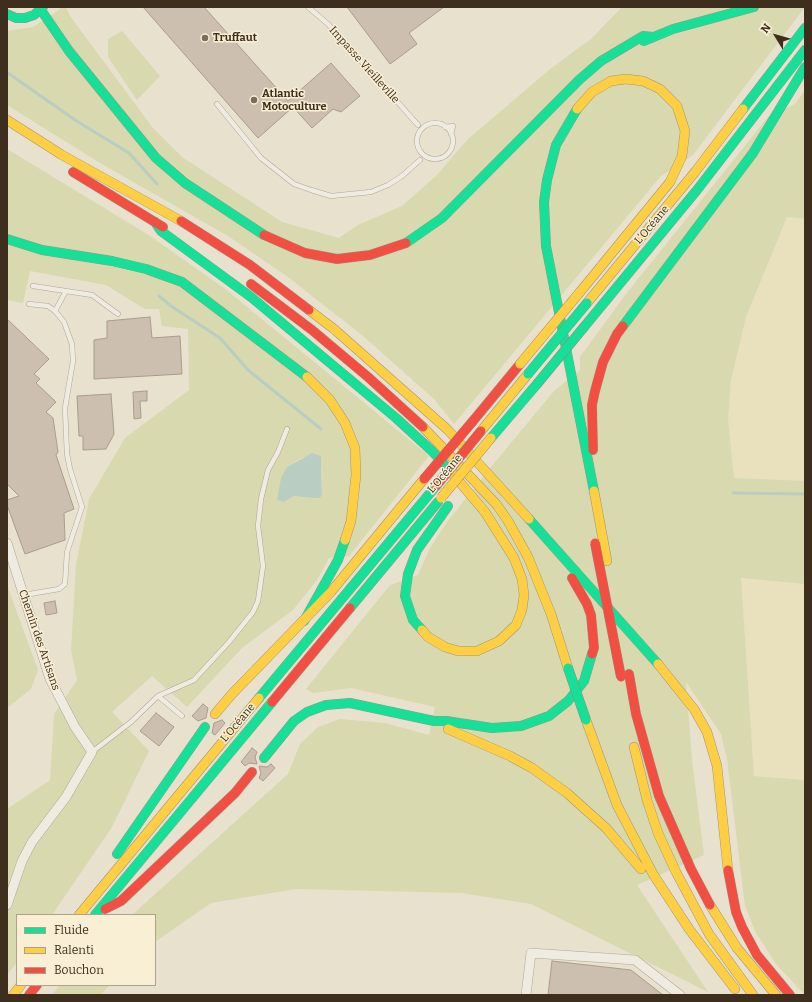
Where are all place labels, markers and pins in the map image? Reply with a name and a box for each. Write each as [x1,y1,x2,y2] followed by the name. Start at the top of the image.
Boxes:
[213,31,257,45] place label: Truffaut
[200,33,210,43] marker: Truffaut
[262,87,327,113] place label: Atlantic Motoculture
[249,95,259,105] marker: Atlantic Motoculture

